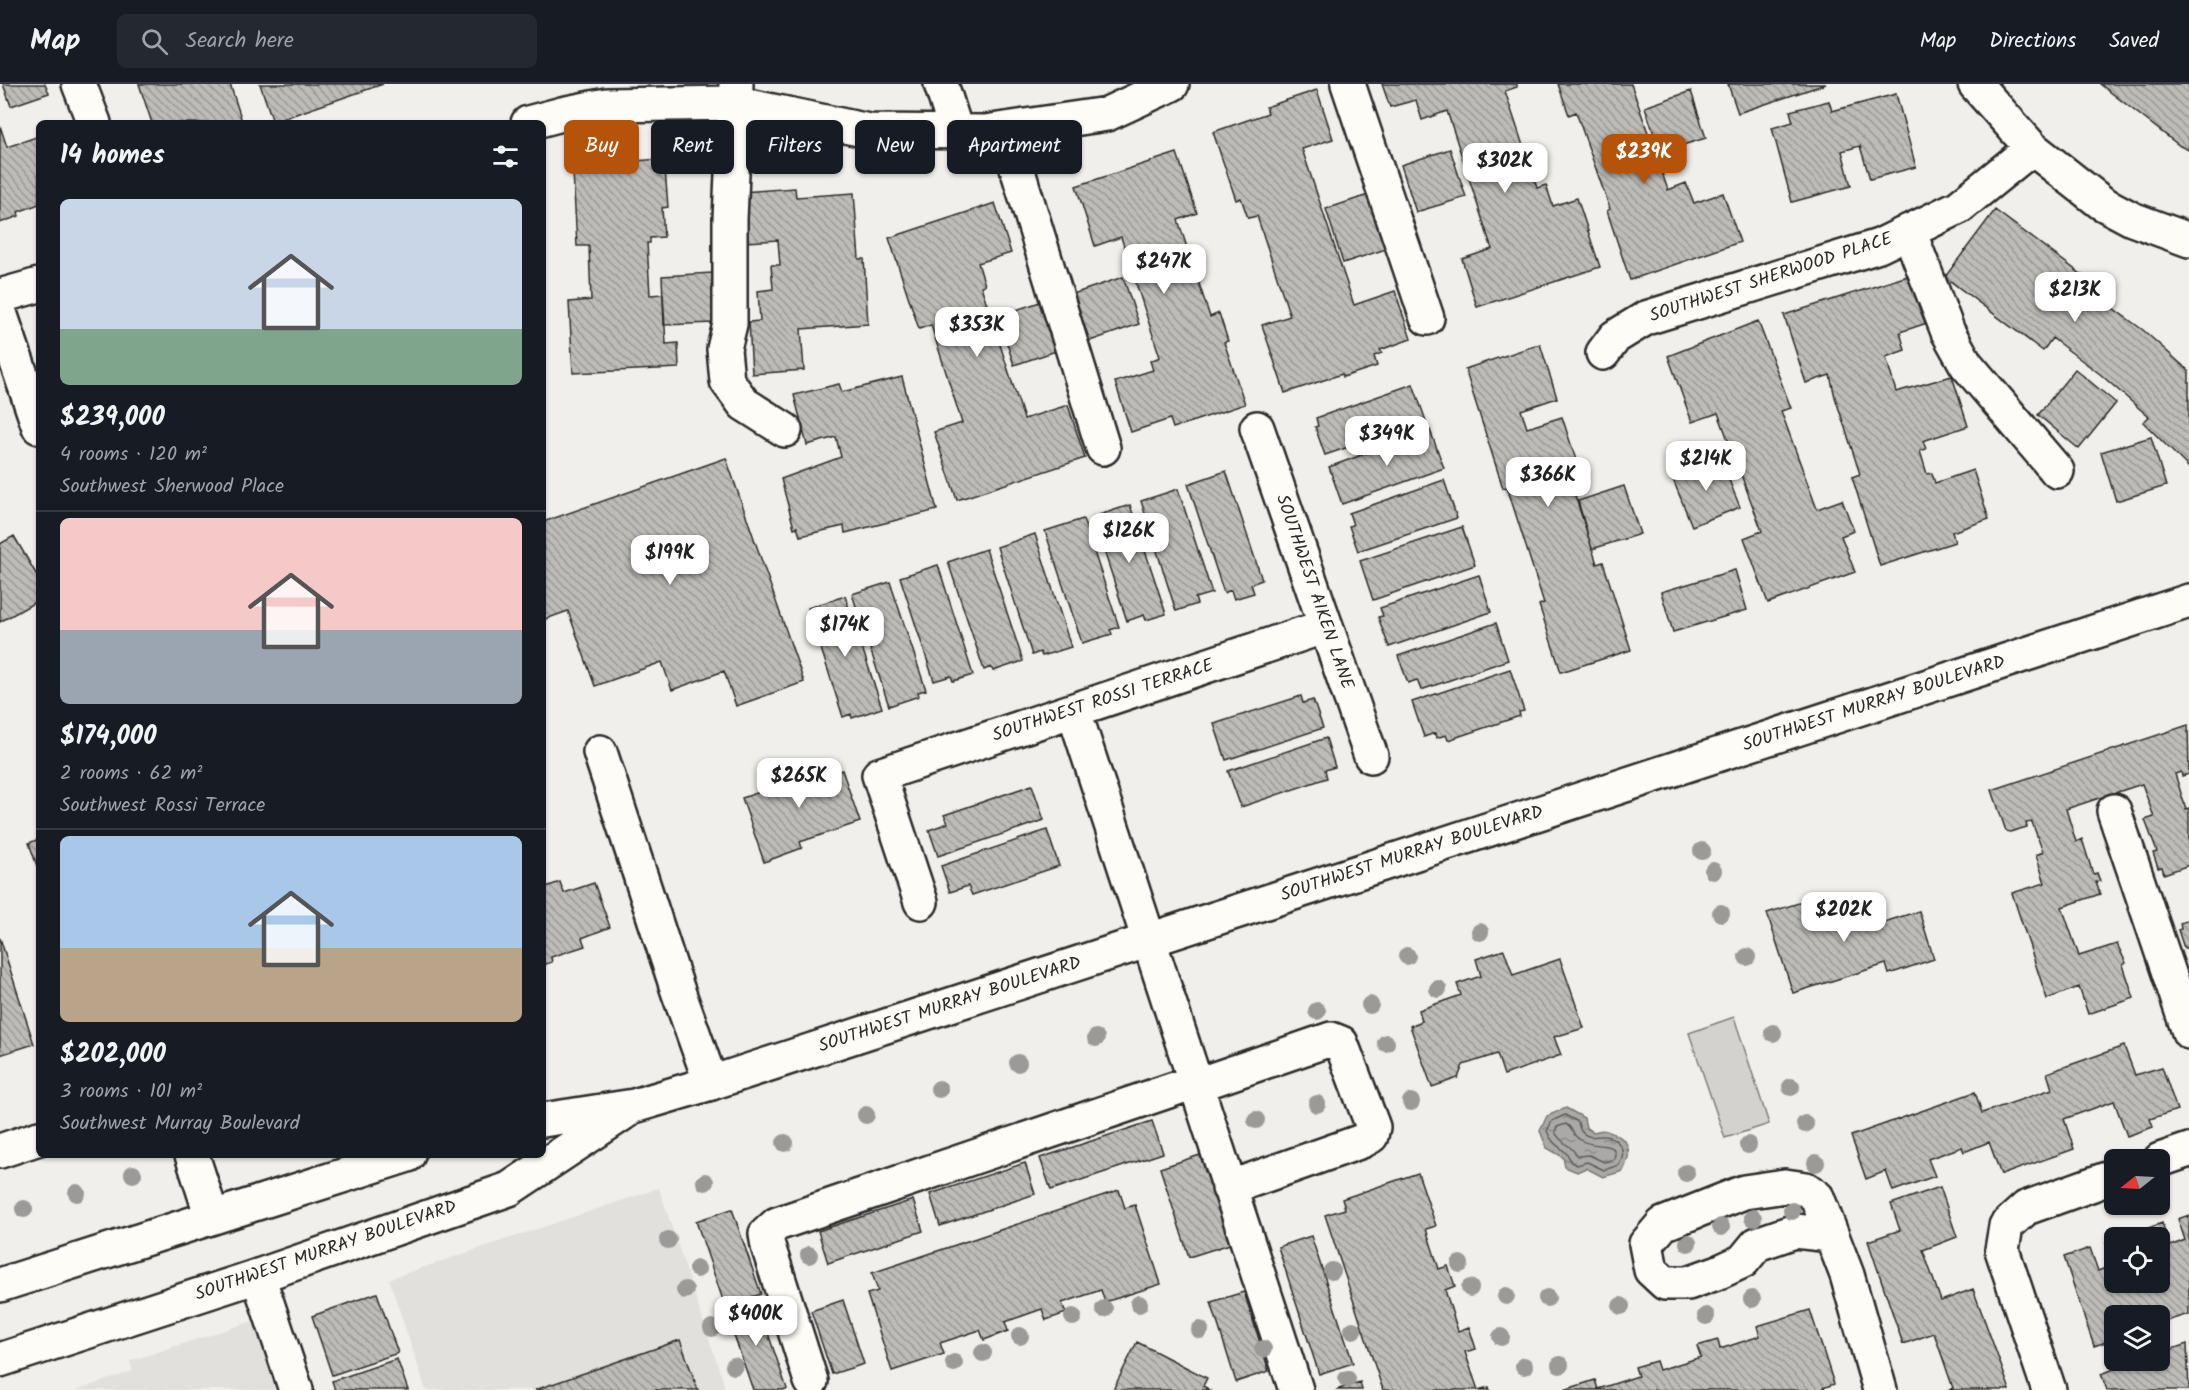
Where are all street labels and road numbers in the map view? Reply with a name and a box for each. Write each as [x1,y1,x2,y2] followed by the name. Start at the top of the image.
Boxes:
[1646,225,1896,331] street label: SOUTHWEST SHERWOOD PLACE
[1267,491,1361,694] street label: SOUTHWEST AIKEN LANE
[1739,648,2010,760] street label: SOUTHWEST MURRAY BOULEVARD
[989,651,1218,750] street label: SOUTHWEST ROSSI TERRACE
[1277,798,1548,910] street label: SOUTHWEST MURRAY BOULEVARD
[815,949,1086,1061] street label: SOUTHWEST MURRAY BOULEVARD
[191,1192,461,1309] street label: SOUTHWEST MURRAY BOULEVARD

